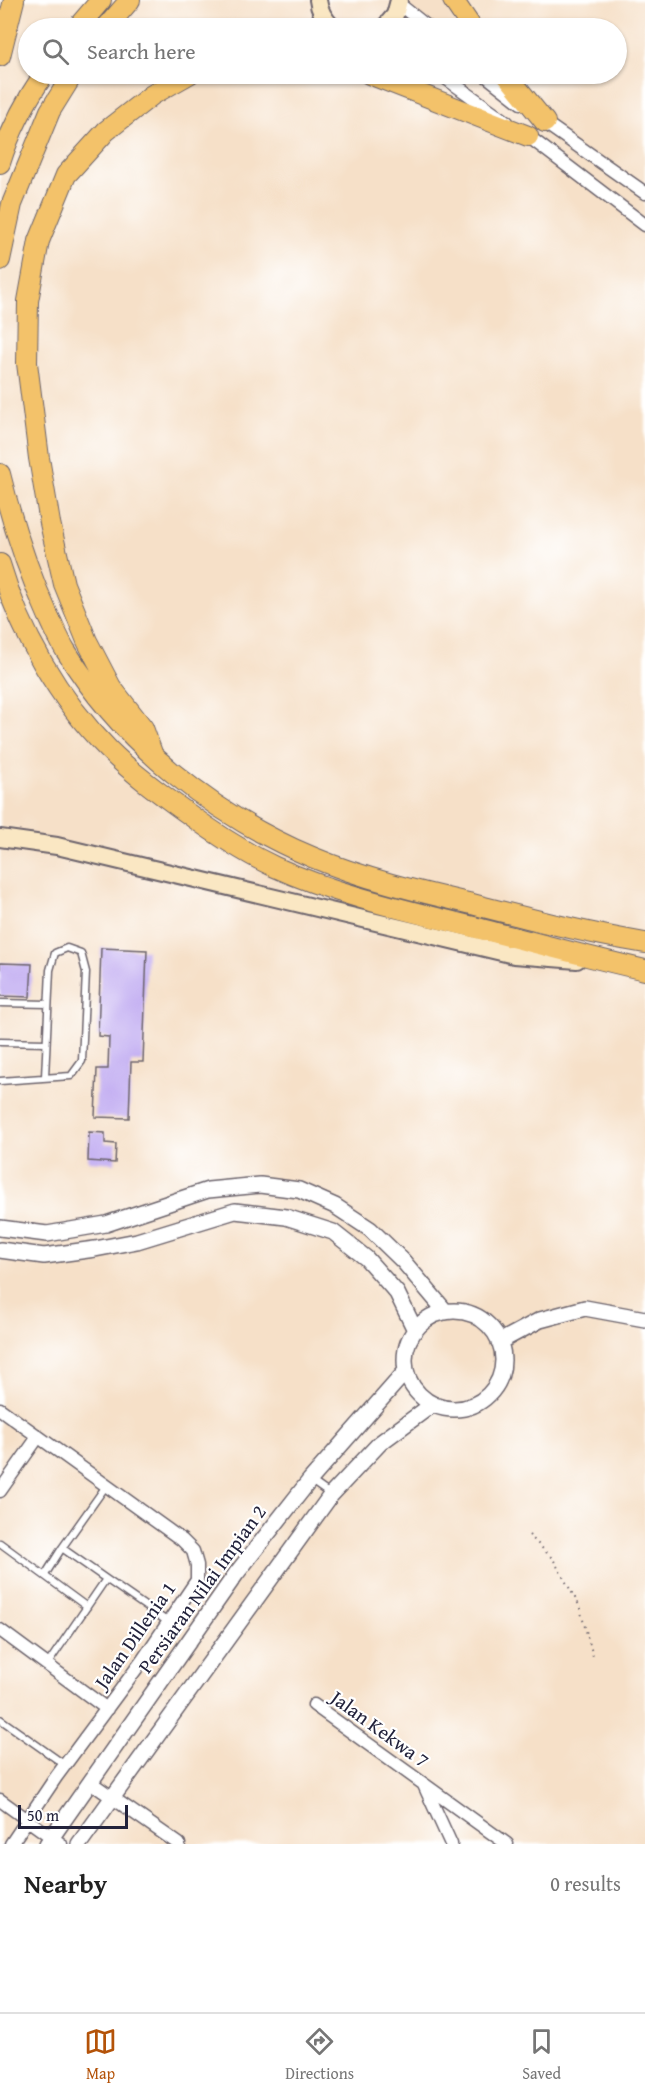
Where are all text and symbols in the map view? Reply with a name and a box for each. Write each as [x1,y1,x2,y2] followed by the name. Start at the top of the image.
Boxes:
[18,18,627,84] search box
[39,35,72,68] icon: search
[87,35,196,67] text: Search here
[131,1499,273,1679] street label: Persiaran Nilai Impian 2
[85,1575,182,1697] street label: Jalan Dillenia 1
[323,1681,435,1774] street label: Jalan Kekwa 7
[18,1802,128,1830] scale bar
[27,1803,59,1827] text: 50 m
[24,1864,107,1903] text: Nearby
[550,1869,621,1898] text: 0 results
[84,2025,117,2085] tab: Map
[285,2025,354,2085] tab: Directions
[522,2025,561,2085] tab: Saved

